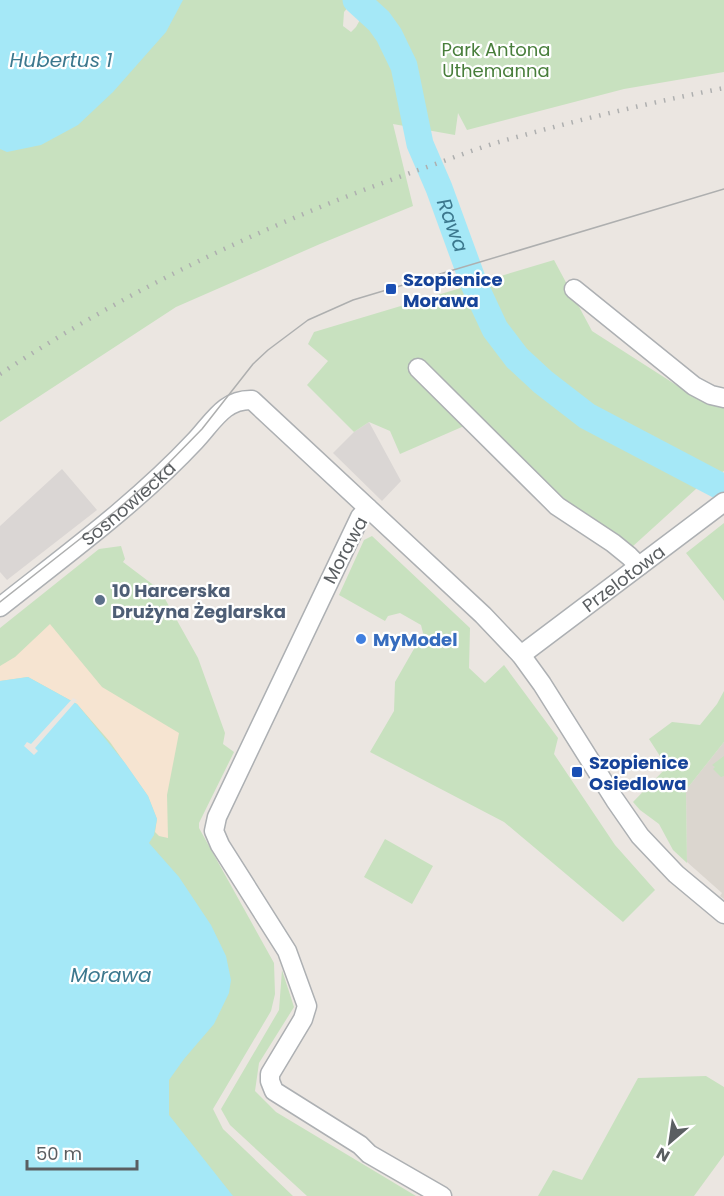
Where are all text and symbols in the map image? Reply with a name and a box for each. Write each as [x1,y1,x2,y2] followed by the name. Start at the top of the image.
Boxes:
[442,37,550,83] park label: Park Antona Uthemanna
[10,46,112,74] water label: Hubertus 1
[430,194,475,256] water label: Rawa
[403,267,503,313] place label: Szopienice Morawa
[384,282,398,296] marker: Szopienice Morawa
[76,455,181,551] street label: Sosnowiecka
[317,512,373,588] street label: Morawa
[577,539,670,617] street label: Przelotowa
[112,578,286,624] place label: 10 Harcerska Drużyna Żeglarska
[93,593,107,607] marker: 10 Harcerska Drużyna Żeglarska
[373,627,458,652] place label: MyModel
[354,632,368,646] marker: MyModel
[589,750,689,796] place label: Szopienice Osiedlowa
[570,765,584,779] marker: Szopienice Osiedlowa
[71,961,151,989] water label: Morawa
[640,1112,700,1172] north arrow
[27,1133,136,1171] scale bar
[36,1141,82,1166] text: 50 m
[652,1142,674,1168] text: N

